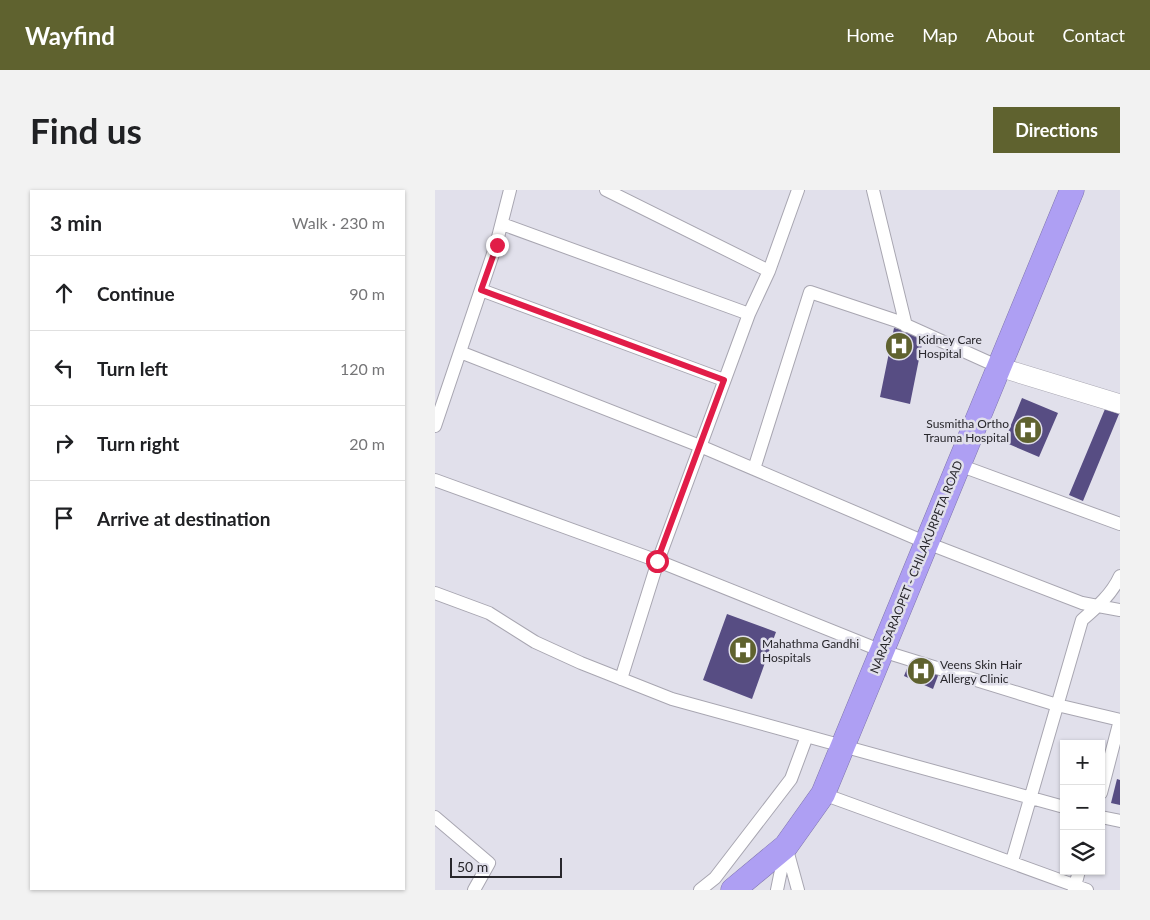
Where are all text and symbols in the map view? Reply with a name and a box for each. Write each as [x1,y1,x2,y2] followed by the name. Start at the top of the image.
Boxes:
[25,21,115,50] text: Wayfind
[846,24,894,46] text: Home
[922,24,958,46] text: Map
[986,24,1035,46] text: About
[1063,24,1125,46] text: Contact
[993,107,1120,153] button: Directions
[30,109,142,151] text: Find us
[50,210,102,235] text: 3 min
[292,213,385,232] text: Walk · 230 m
[486,234,509,257] route end
[50,279,78,307] icon: ahead
[97,282,175,305] text: Continue
[349,284,385,303] text: 90 m
[884,331,914,361] hospital icon: Kidney Care Hospital
[918,332,982,361] place label: Kidney Care Hospital
[50,354,78,382] icon: left
[97,357,168,380] text: Turn left
[340,359,385,378] text: 120 m
[1013,415,1043,445] hospital icon: Susmitha Ortho Trauma Hospital
[924,416,1009,445] place label: Susmitha Ortho Trauma Hospital
[50,429,78,457] icon: right
[97,432,179,455] text: Turn right
[349,434,385,453] text: 20 m
[866,458,966,676] street label: NARASARAOPET - CHILAKURPETA ROAD
[50,504,78,532] icon: arrive
[97,507,270,530] text: Arrive at destination
[646,550,669,573] route start
[728,635,758,665] hospital icon: Mahathma Gandhi Hospitals
[762,636,859,665] place label: Mahathma Gandhi Hospitals
[906,656,936,686] hospital icon: Veens Skin Hair Allergy Clinic
[940,657,1023,686] place label: Veens Skin Hair Allergy Clinic
[1060,740,1105,875] map controls
[1060,740,1105,785] button: +
[1060,785,1105,830] button: −
[1060,830,1105,875] button: layers
[450,855,563,878] scale bar
[457,858,488,875] text: 50 m

